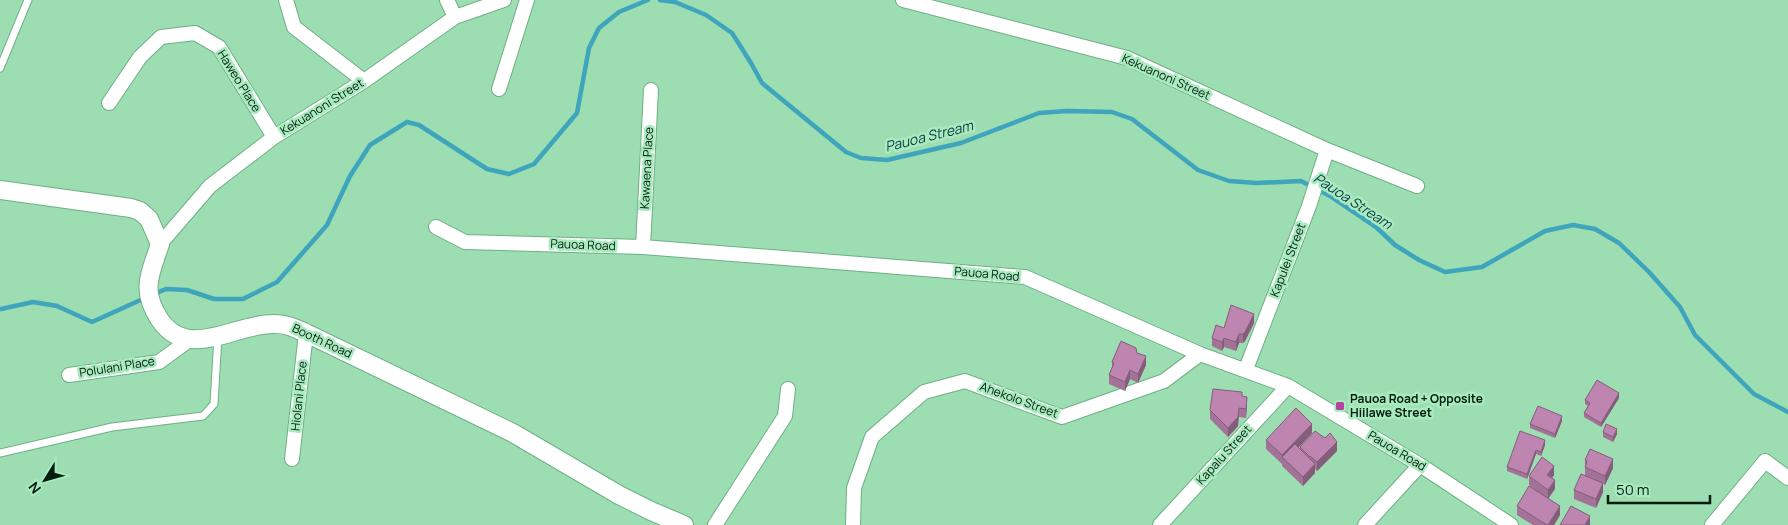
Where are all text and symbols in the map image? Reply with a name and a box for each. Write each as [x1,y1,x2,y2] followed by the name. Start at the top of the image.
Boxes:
[214,46,265,115] street label: Haweo Place
[1119,49,1213,104] street label: Kekuanoni Street
[277,74,367,139] street label: Kekuanoni Street
[883,115,976,156] water label: Pauoa Stream
[636,126,657,210] street label: Kawaena Place
[1310,168,1397,234] water label: Pauoa Stream
[1266,220,1310,299] street label: Kapulei Street
[550,235,616,254] street label: Pauoa Road
[954,262,1020,285] street label: Pauoa Road
[289,319,355,362] street label: Booth Road
[78,352,156,381] street label: Polulani Place
[286,360,311,432] street label: Hiolani Place
[978,377,1061,422] street label: Ahekolo Street
[1350,390,1483,421] place label: Pauoa Road + Opposite Hiilawe Street
[1334,400,1346,412] marker: Pauoa Road + Opposite Hiilawe Street
[1192,421,1255,488] street label: Kapalu Street
[1365,426,1430,475] street label: Pauoa Road
[20,455,70,505] north arrow
[1608,472,1710,504] scale bar
[24,478,45,498] text: N
[1616,479,1650,500] text: 50 m

